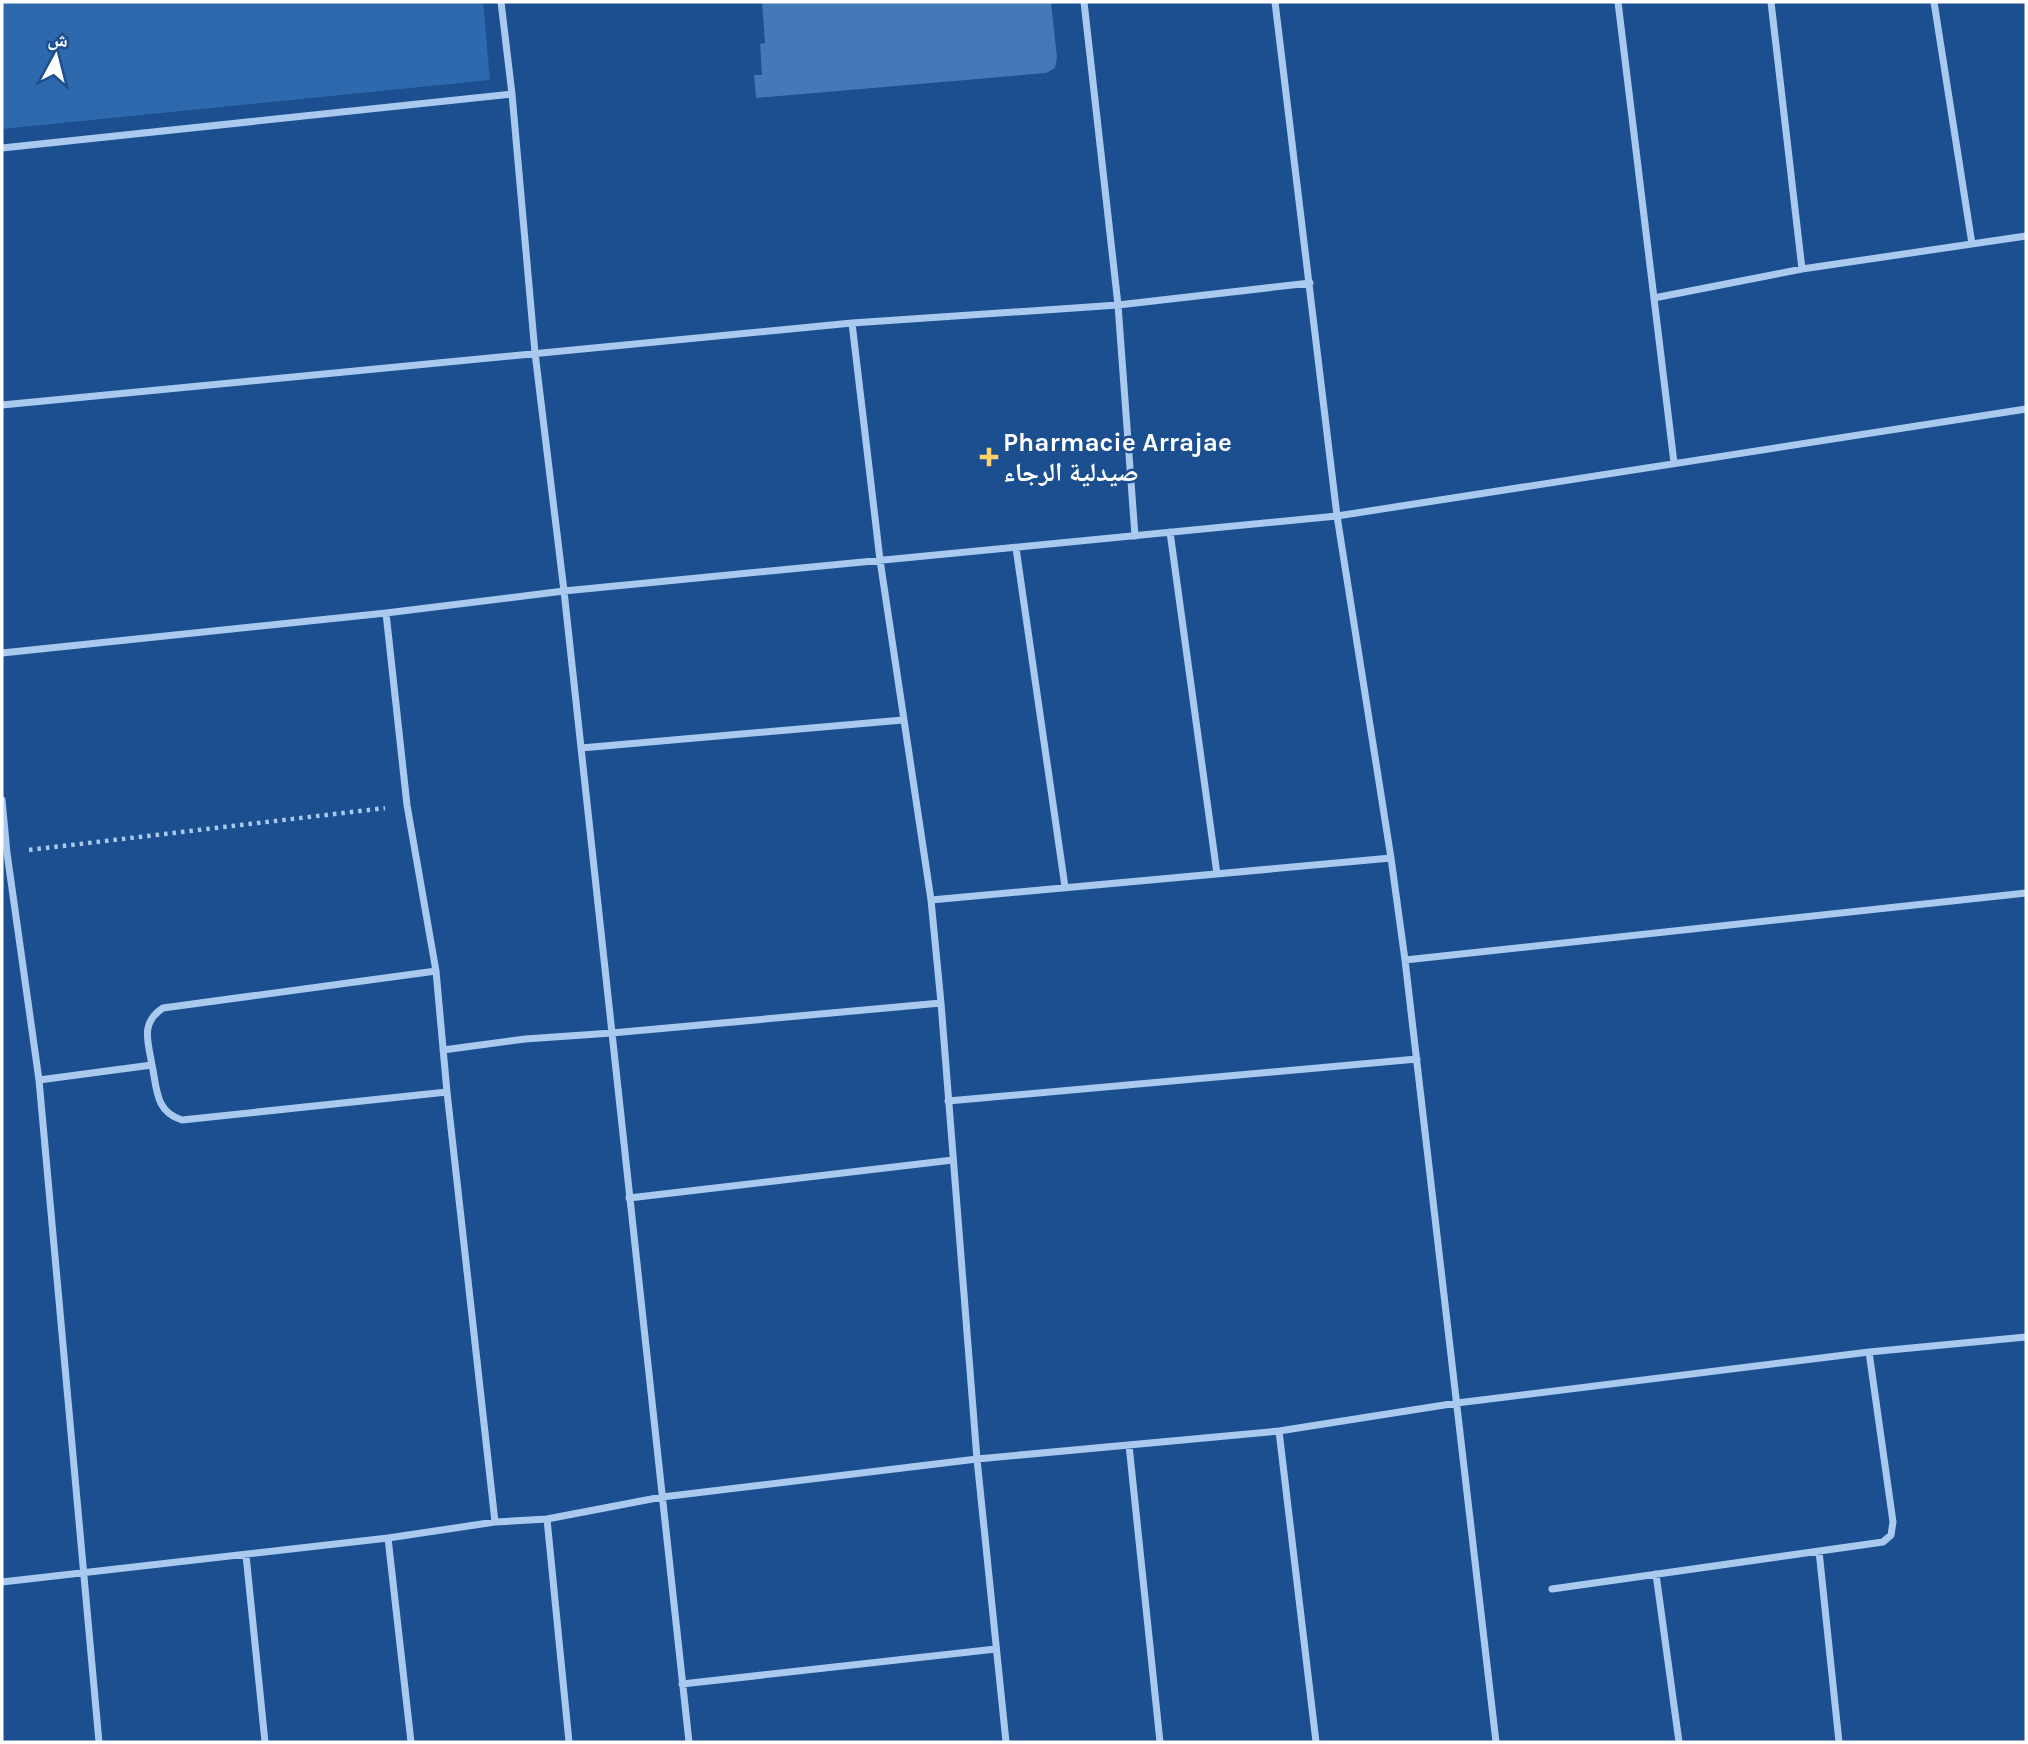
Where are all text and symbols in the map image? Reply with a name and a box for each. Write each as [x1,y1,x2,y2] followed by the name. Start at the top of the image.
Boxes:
[21,21,91,91] north arrow
[47,28,69,52] text: ش
[1003,427,1232,488] place label: Pharmacie Arrajae صيدلية الرجاء
[981,449,997,465] marker: Pharmacie Arrajae صيدلية الرجاء

